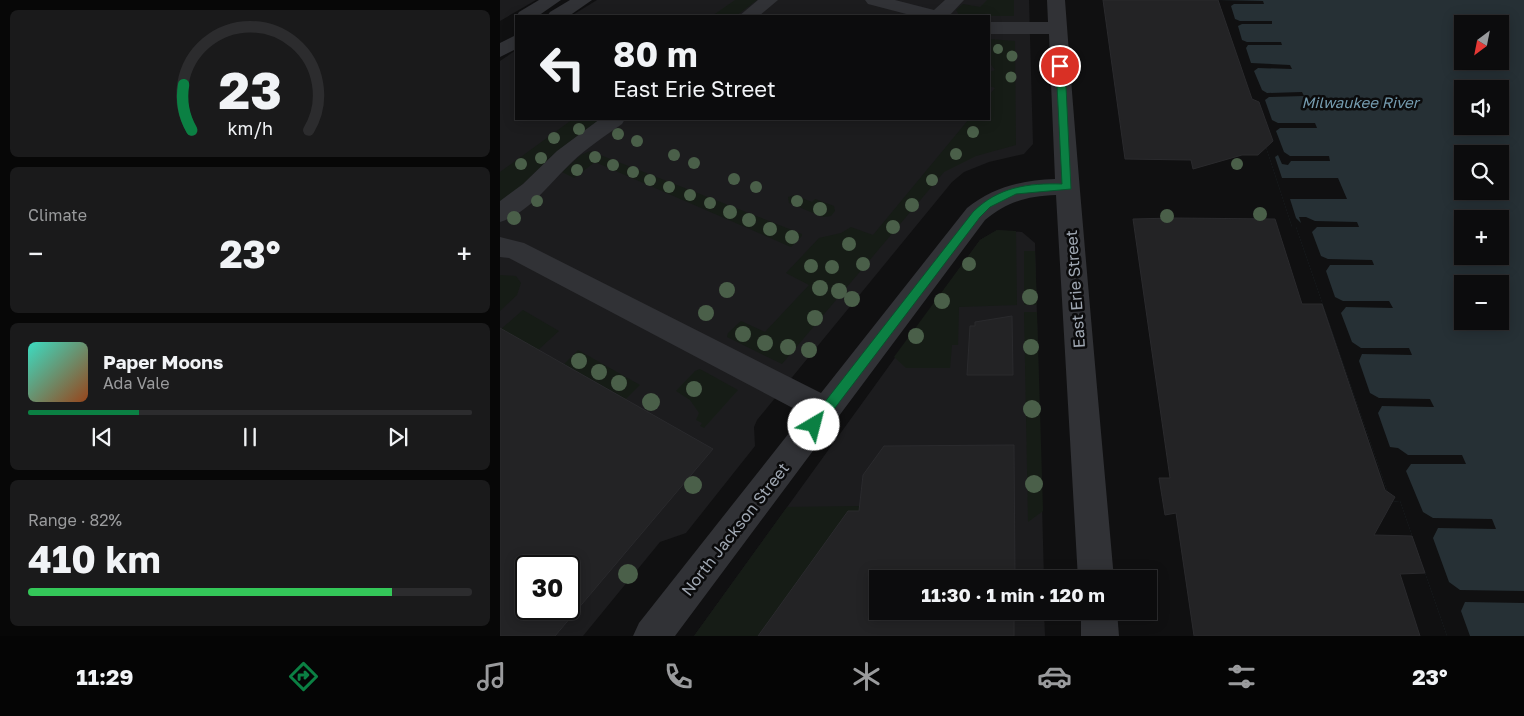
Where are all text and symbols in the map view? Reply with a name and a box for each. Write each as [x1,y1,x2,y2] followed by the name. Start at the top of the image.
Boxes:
[1454,15,1509,70] north arrow
[1454,15,1509,330] map controls
[613,33,698,75] text: 80 m
[530,35,595,100] icon: left
[1039,45,1081,87] pin
[1046,52,1074,80] icon: arrive
[218,58,282,120] text: 23
[613,75,776,102] text: East Erie Street
[1454,80,1509,135] button: sound
[1301,93,1421,111] water label: Milwaukee River
[227,117,273,139] text: km/h
[1454,145,1509,200] button: search
[28,205,87,225] text: Climate
[1454,210,1509,265] button: +
[1061,229,1089,349] street label: East Erie Street
[219,231,281,276] text: 23°
[28,237,43,270] text: −
[457,237,472,270] text: +
[1454,275,1509,330] button: −
[103,350,223,373] text: Paper Moons
[103,373,169,393] text: Ada Vale
[787,398,839,450] position arrow
[88,423,116,451] icon: previous
[236,423,264,451] icon: pause
[384,423,412,451] icon: next
[677,458,793,600] street label: North Jackson Street
[28,510,122,530] text: Range · 82%
[28,536,161,581] text: 410 km
[515,555,580,620] speed limit sign: 30
[921,583,1105,606] text: 11:30 · 1 min · 120 m
[286,659,321,694] icon: directions
[474,659,509,694] icon: music
[661,659,696,694] icon: phone
[849,659,884,694] icon: climate
[1037,659,1072,694] icon: car
[1224,659,1259,694] icon: filters
[76,663,133,690] text: 11:29
[1412,663,1448,690] text: 23°

